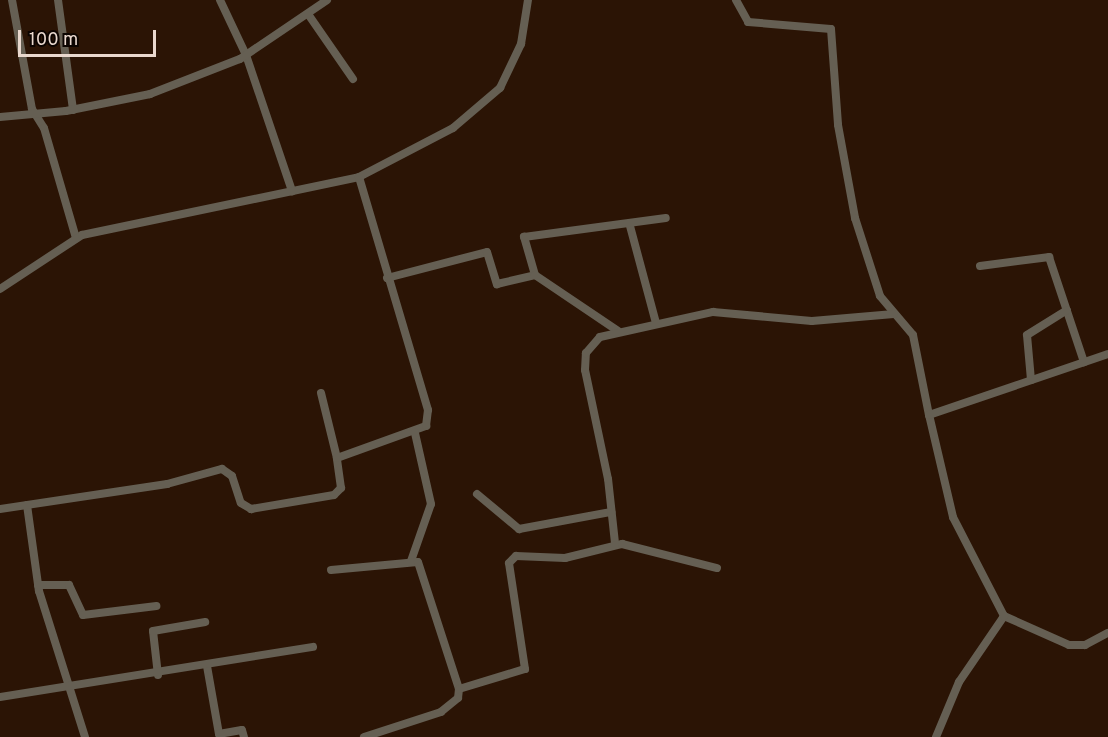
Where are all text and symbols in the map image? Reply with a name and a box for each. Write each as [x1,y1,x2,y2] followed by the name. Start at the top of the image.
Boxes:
[21,18,159,56] scale bar
[29,29,78,52] text: 100 m

